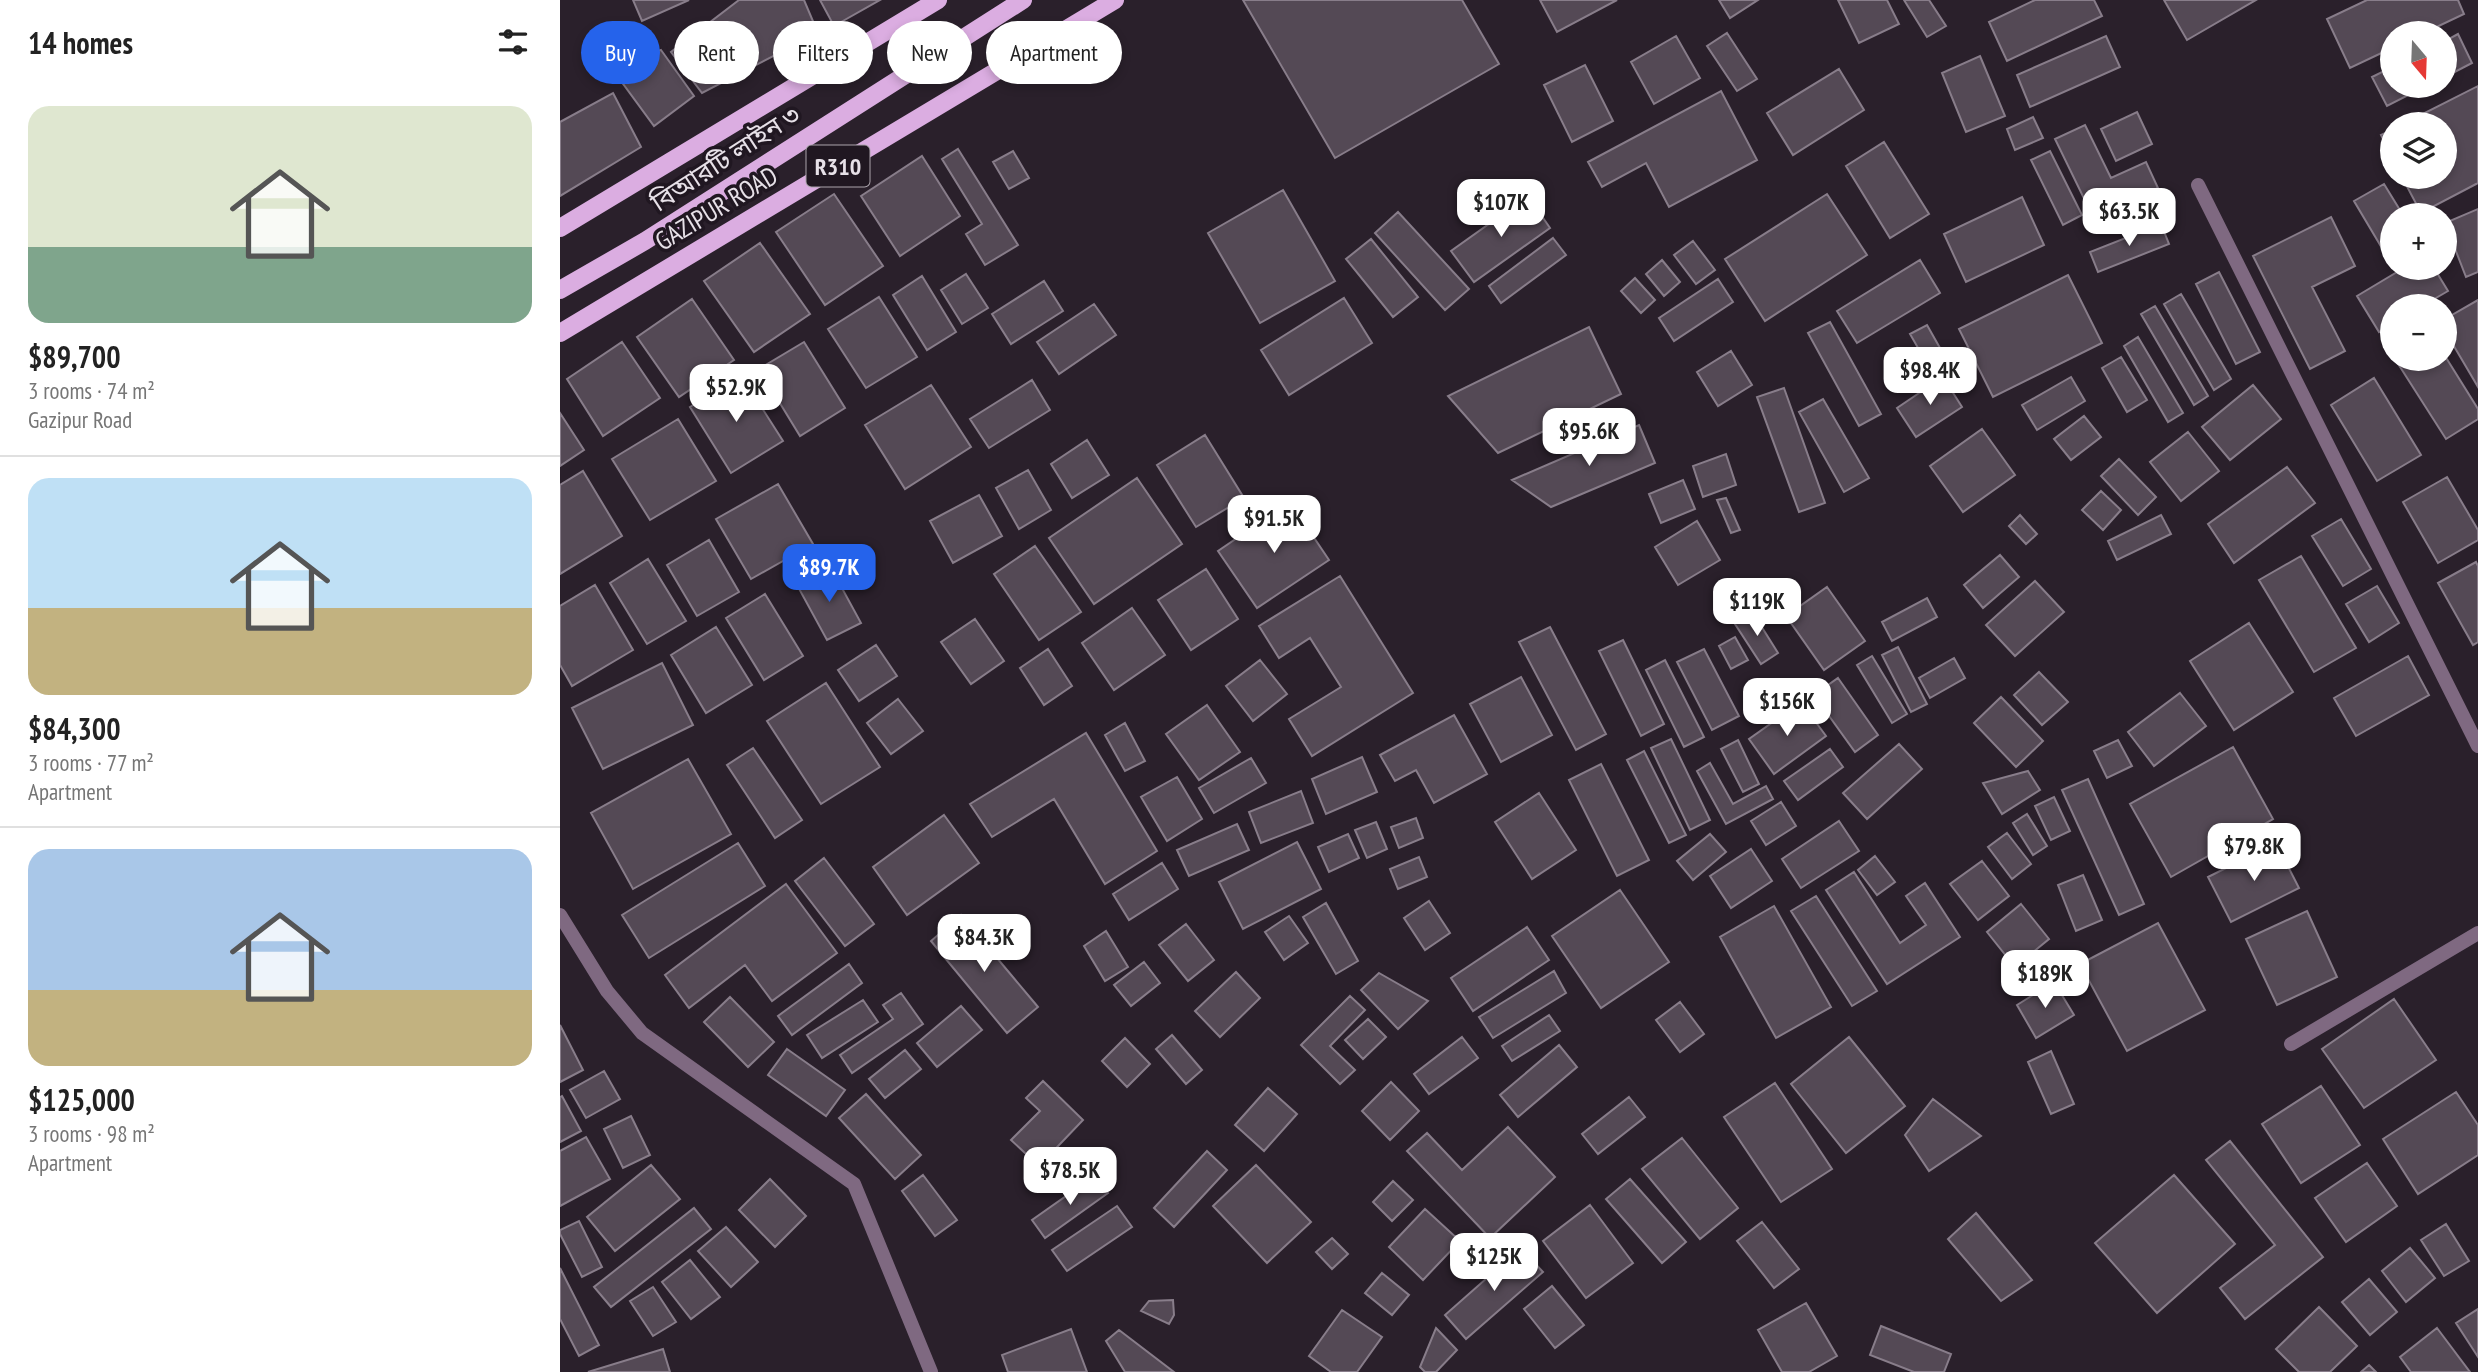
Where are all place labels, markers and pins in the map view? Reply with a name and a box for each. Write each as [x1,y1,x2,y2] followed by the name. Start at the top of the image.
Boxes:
[1452,180,1550,239] pin: $107K
[2072,188,2186,248] pin: $63.5K
[1873,348,1987,407] pin: $98.4K
[679,364,793,424] pin: $52.9K
[1532,408,1646,468] pin: $95.6K
[1217,496,1331,555] pin: $91.5K
[772,544,886,604] pin: $89.7K
[1708,578,1806,638] pin: $119K
[1738,678,1836,738] pin: $156K
[2197,824,2311,883] pin: $79.8K
[927,914,1041,974] pin: $84.3K
[1996,950,2094,1010] pin: $189K
[1013,1148,1127,1207] pin: $78.5K
[1445,1234,1543,1293] pin: $125K

